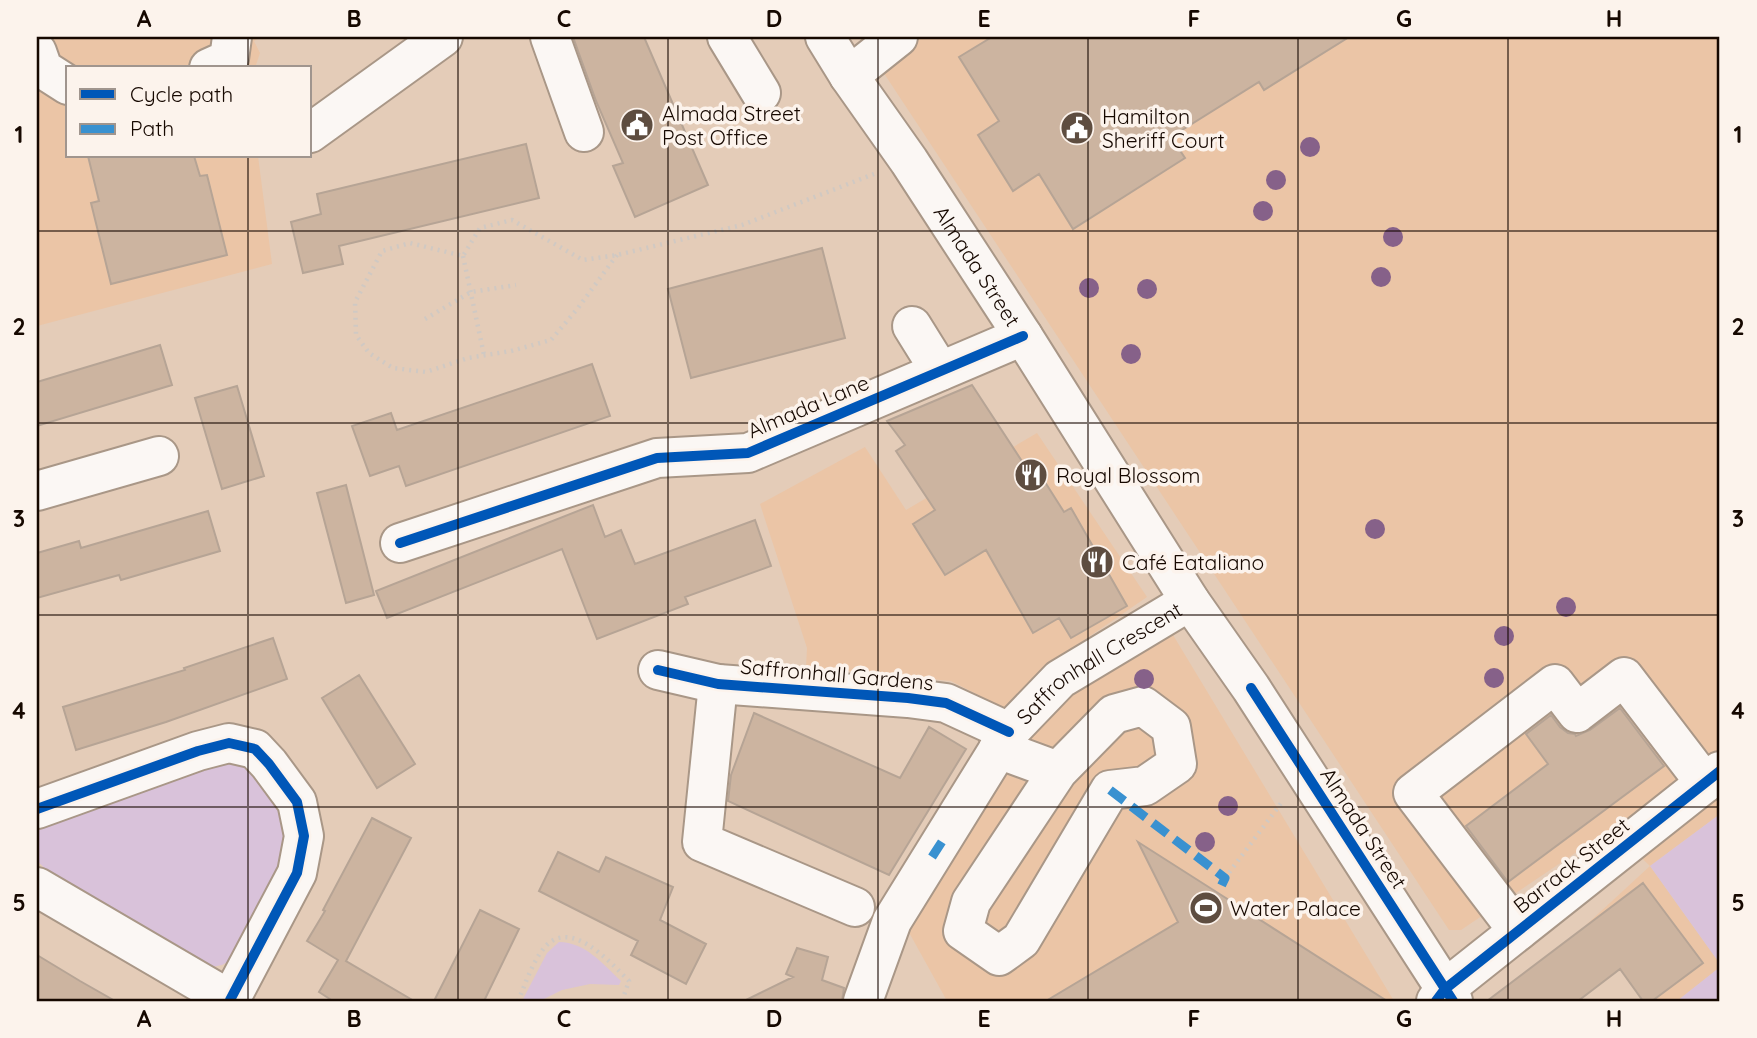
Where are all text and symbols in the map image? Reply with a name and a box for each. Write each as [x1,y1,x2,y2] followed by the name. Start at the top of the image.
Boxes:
[137,4,152,33] text: A
[346,4,362,33] text: B
[557,4,571,33] text: C
[766,4,782,33] text: D
[977,4,991,33] text: E
[1188,4,1200,33] text: F
[1396,4,1412,33] text: G
[1606,4,1622,33] text: H
[66,66,312,158] legend
[130,81,233,107] text: Cycle path
[662,100,801,150] place label: Almada Street Post Office
[1102,103,1225,153] place label: Hamilton Sheriff Court
[618,106,656,144] public building icon: Almada Street Post Office
[1058,109,1096,147] public building icon: Hamilton Sheriff Court
[130,115,174,141] text: Path
[15,120,23,149] text: 1
[1734,120,1742,149] text: 1
[928,201,1026,331] street label: Almada Street
[12,312,26,341] text: 2
[1731,312,1745,341] text: 2
[743,369,873,443] street label: Almada Lane
[1012,456,1050,494] restaurant icon: Royal Blossom
[1056,462,1200,488] place label: Royal Blossom
[13,504,25,533] text: 3
[1732,504,1744,533] text: 3
[1078,543,1116,581] restaurant icon: Café Eataliano
[1122,549,1264,575] place label: Café Eataliano
[1011,596,1187,730] street label: Saffronhall Crescent
[739,653,935,695] street label: Saffronhall Gardens
[12,696,26,725] text: 4
[1731,696,1745,725] text: 4
[1315,763,1413,893] street label: Almada Street
[1508,812,1634,918] street label: Barrack Street
[12,888,26,917] text: 5
[1731,888,1745,917] text: 5
[1187,889,1225,927] sports icon: Water Palace
[1230,895,1361,921] place label: Water Palace
[137,1004,152,1033] text: A
[346,1004,362,1033] text: B
[557,1004,571,1033] text: C
[766,1004,782,1033] text: D
[977,1004,991,1033] text: E
[1188,1004,1200,1033] text: F
[1396,1004,1412,1033] text: G
[1606,1004,1622,1033] text: H

